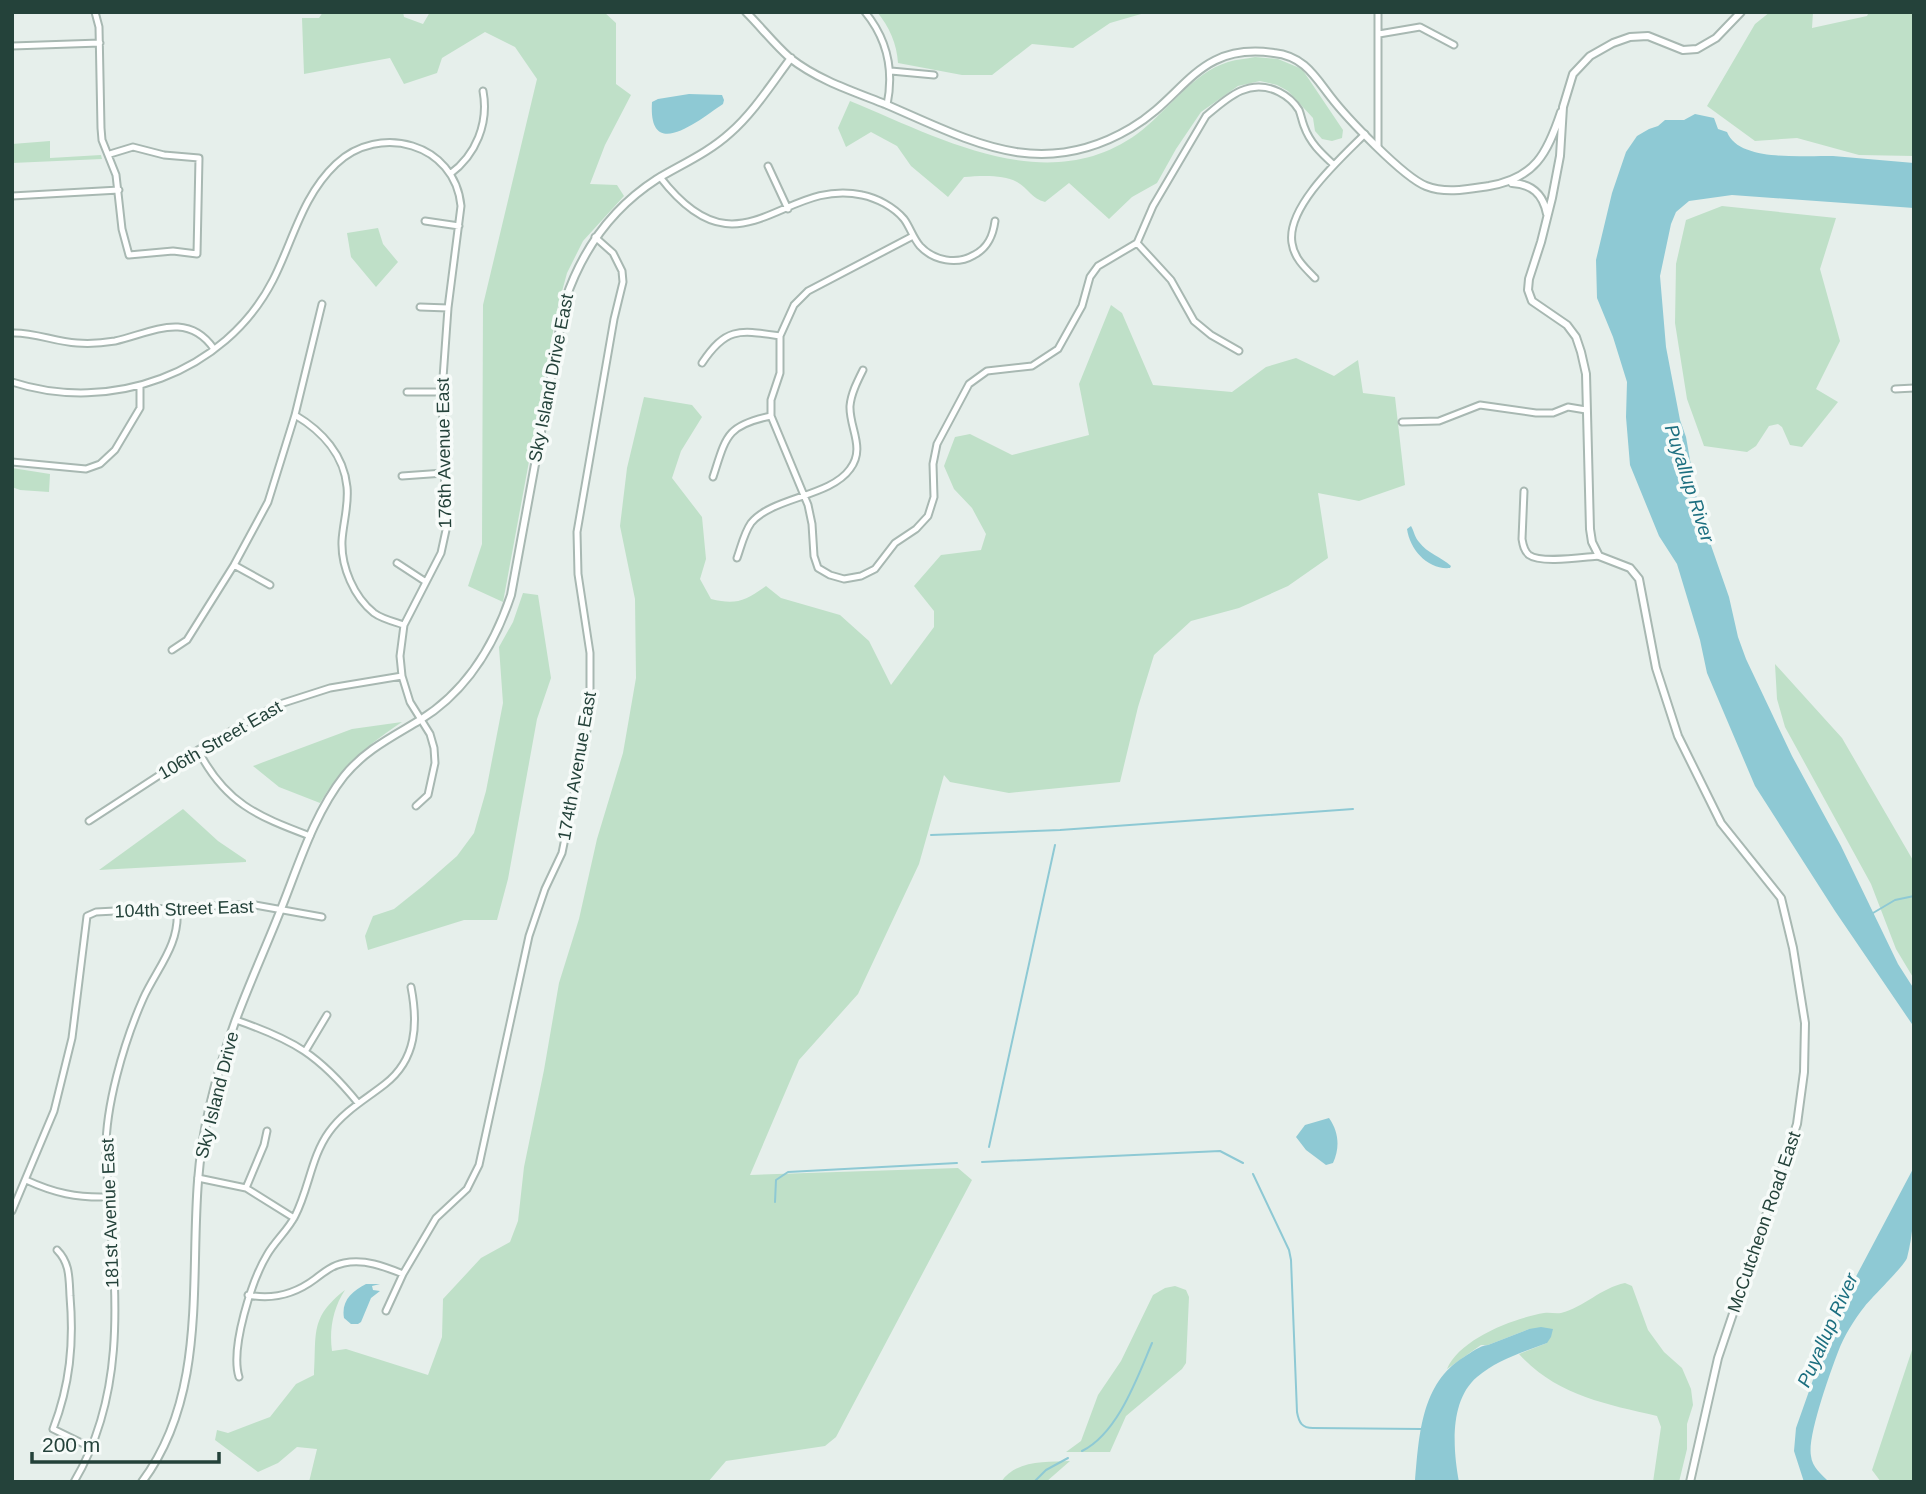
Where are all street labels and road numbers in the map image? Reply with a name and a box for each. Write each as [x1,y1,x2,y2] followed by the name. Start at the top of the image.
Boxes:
[525,292,577,464] street label: Sky Island Drive East
[433,377,455,529] street label: 176th Avenue East
[554,690,600,842] street label: 174th Avenue East
[155,697,285,783] street label: 106th Street East
[114,897,254,921] street label: 104th Street East
[192,1029,242,1161] street label: Sky Island Drive
[1724,1129,1804,1315] street label: McCutcheon Road East
[97,1138,123,1288] street label: 181st Avenue East

